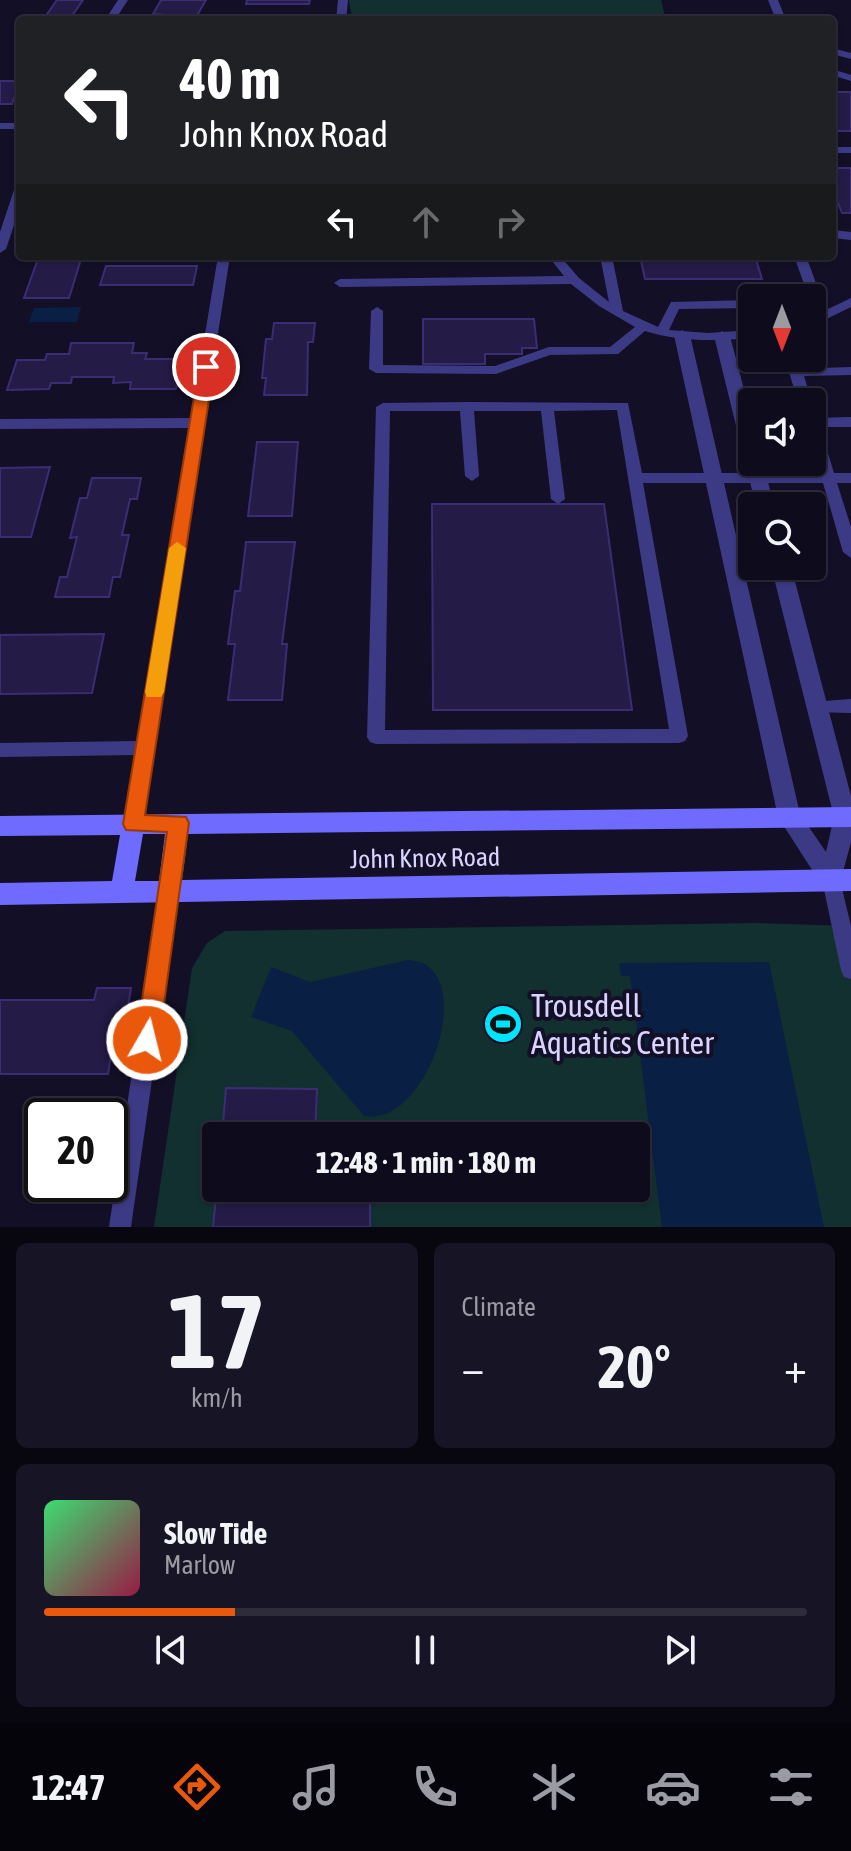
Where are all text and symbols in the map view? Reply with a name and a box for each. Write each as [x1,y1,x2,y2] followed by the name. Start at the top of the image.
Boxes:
[180,47,281,111] text: 40 m
[48,48,152,152] icon: left
[180,113,388,155] text: John Knox Road
[320,200,364,244] icon: left
[404,200,448,244] icon: ahead
[488,200,532,244] icon: right
[738,284,826,372] north arrow
[738,284,826,580] map controls
[172,333,240,401] pin
[184,345,228,389] icon: arrive
[738,388,826,476] button: sound
[738,492,826,580] button: search
[350,842,500,874] street label: John Knox Road
[531,987,714,1061] place label: Trousdell Aquatics Center
[105,998,189,1082] position arrow
[482,1003,524,1045] sports icon: Trousdell Aquatics Center
[24,1098,128,1202] speed limit sign: 20
[316,1145,536,1179] text: 12:48 · 1 min · 180 m
[168,1271,266,1390] text: 17
[462,1292,536,1322] text: Climate
[598,1332,671,1401] text: 20°
[462,1342,484,1392] text: −
[784,1342,807,1392] text: +
[191,1383,243,1413] text: km/h
[164,1516,267,1550] text: Slow Tide
[164,1550,235,1580] text: Marlow
[149,1628,193,1672] icon: previous
[403,1628,447,1672] icon: pause
[658,1628,702,1672] icon: next
[169,1759,225,1815] icon: directions
[288,1759,344,1815] icon: music
[407,1759,463,1815] icon: phone
[526,1759,582,1815] icon: climate
[645,1759,701,1815] icon: car
[763,1759,819,1815] icon: filters
[31,1766,106,1808] text: 12:47

